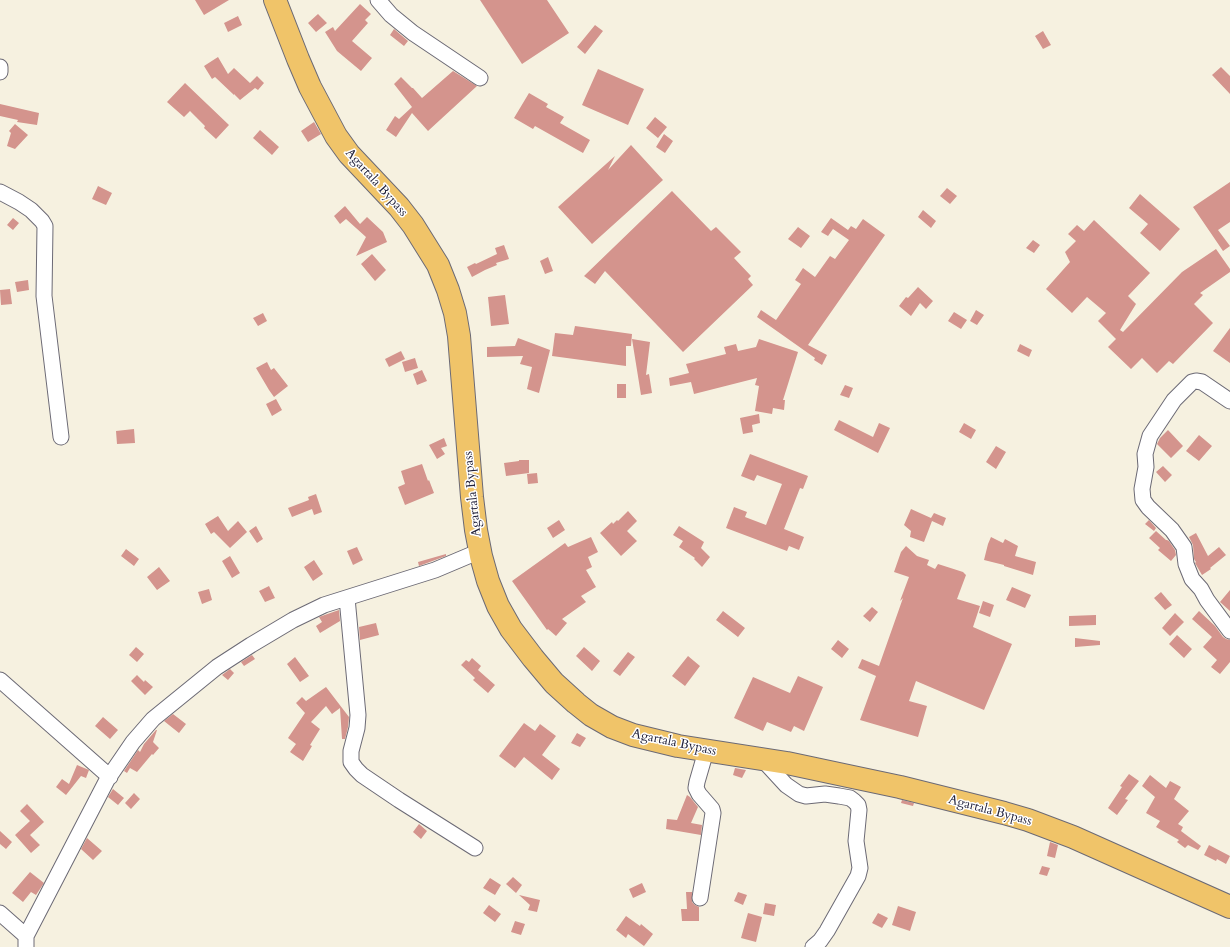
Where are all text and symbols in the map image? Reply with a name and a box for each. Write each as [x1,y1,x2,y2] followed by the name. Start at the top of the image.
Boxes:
[341,146,411,220] street label: Agartala Bypass
[461,450,485,538] street label: Agartala Bypass
[630,726,718,760] street label: Agartala Bypass
[946,792,1034,830] street label: Agartala Bypass

